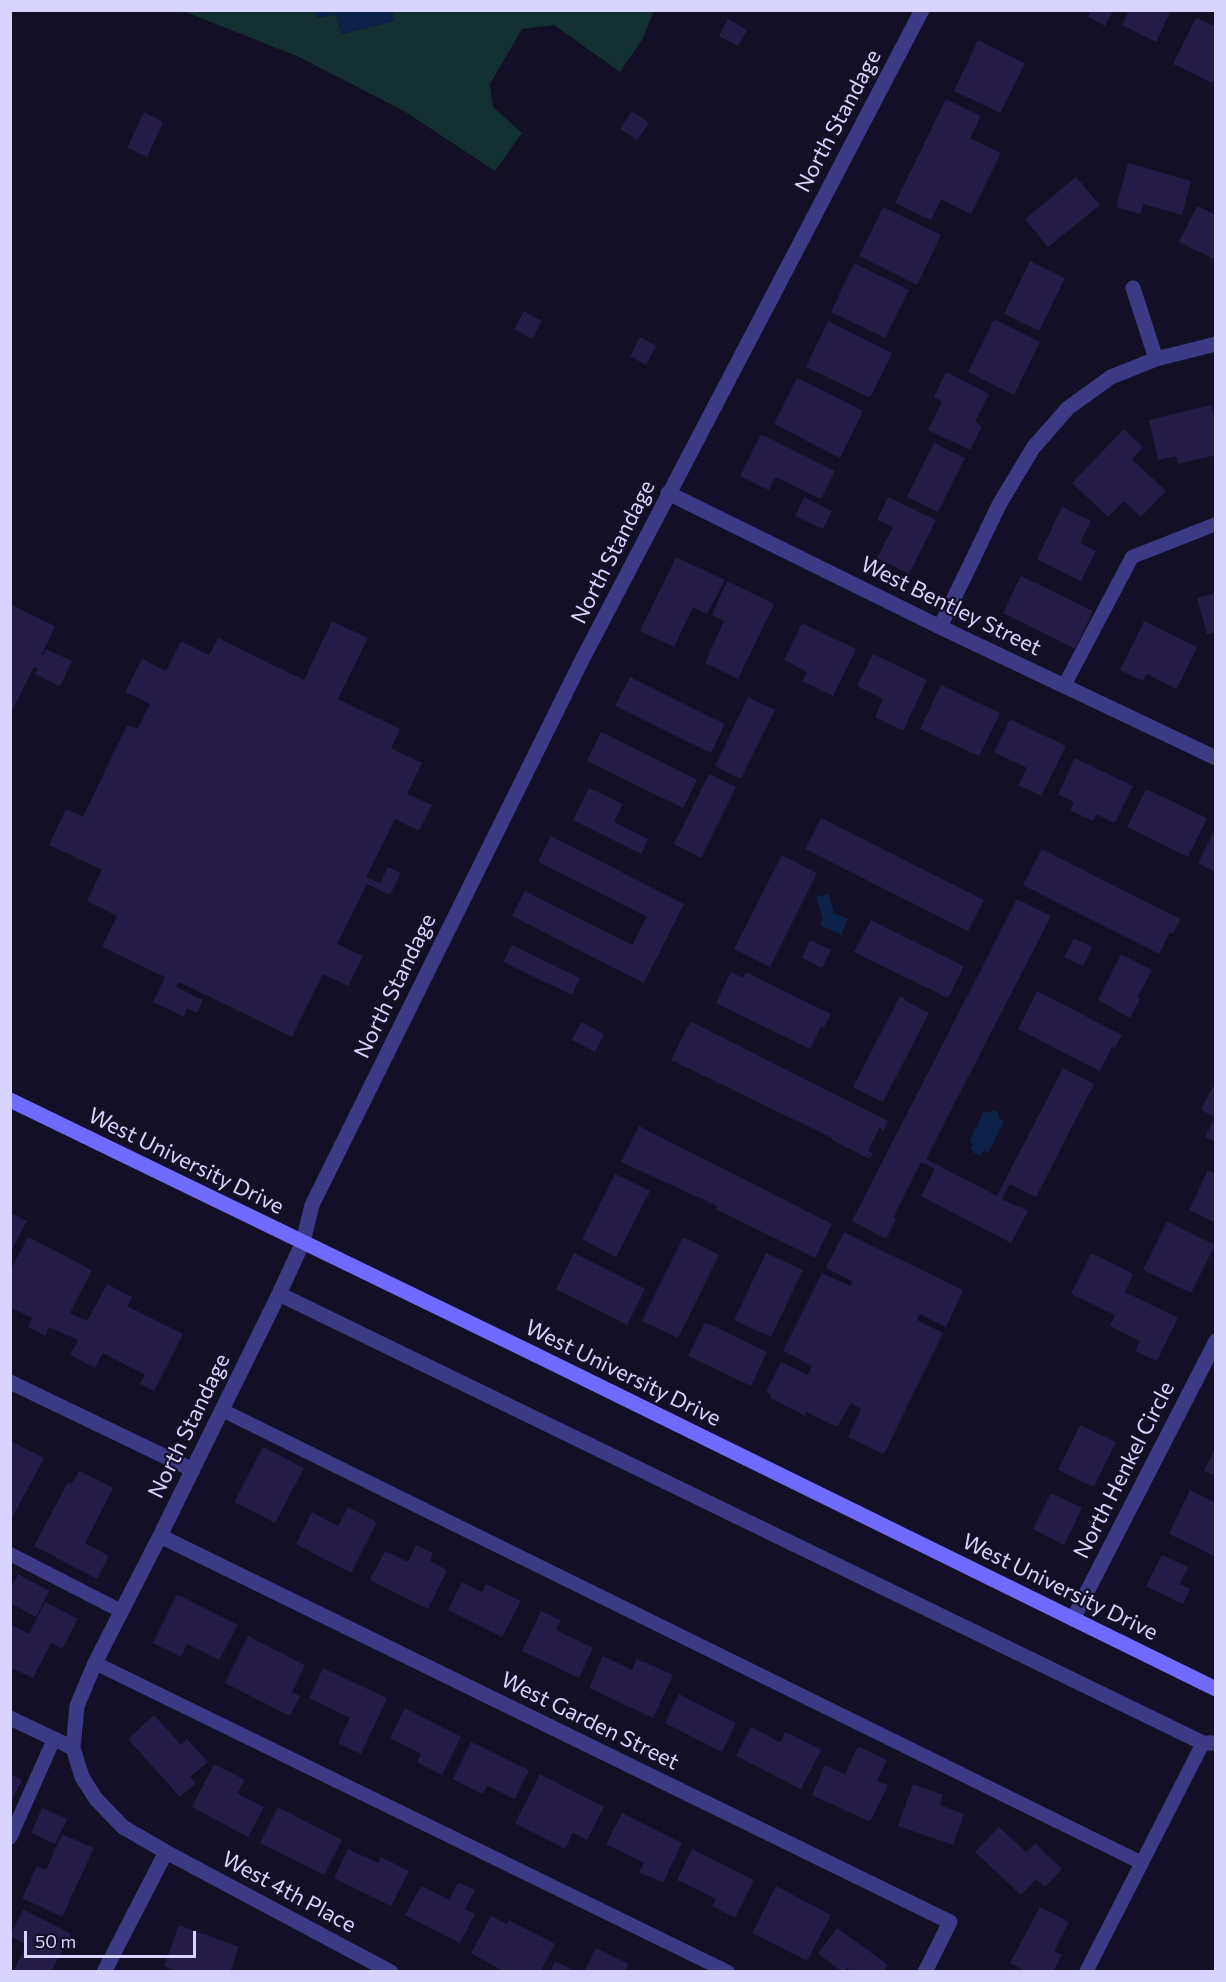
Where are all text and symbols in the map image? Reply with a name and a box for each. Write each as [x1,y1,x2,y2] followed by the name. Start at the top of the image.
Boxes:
[789,45,887,197] street label: North Standage
[565,476,661,628] street label: North Standage
[856,551,1046,661] street label: West Bentley Street
[349,909,441,1063] street label: North Standage
[84,1102,288,1220] street label: West University Drive
[521,1314,725,1432] street label: West University Drive
[143,1349,235,1503] street label: North Standage
[1068,1377,1180,1563] street label: North Henkel Circle
[958,1528,1162,1646] street label: West University Drive
[497,1666,683,1776] street label: West Garden Street
[217,1846,361,1938] street label: West 4th Place
[27,1919,200,1957] scale bar
[35,1930,76,1952] text: 50 m

